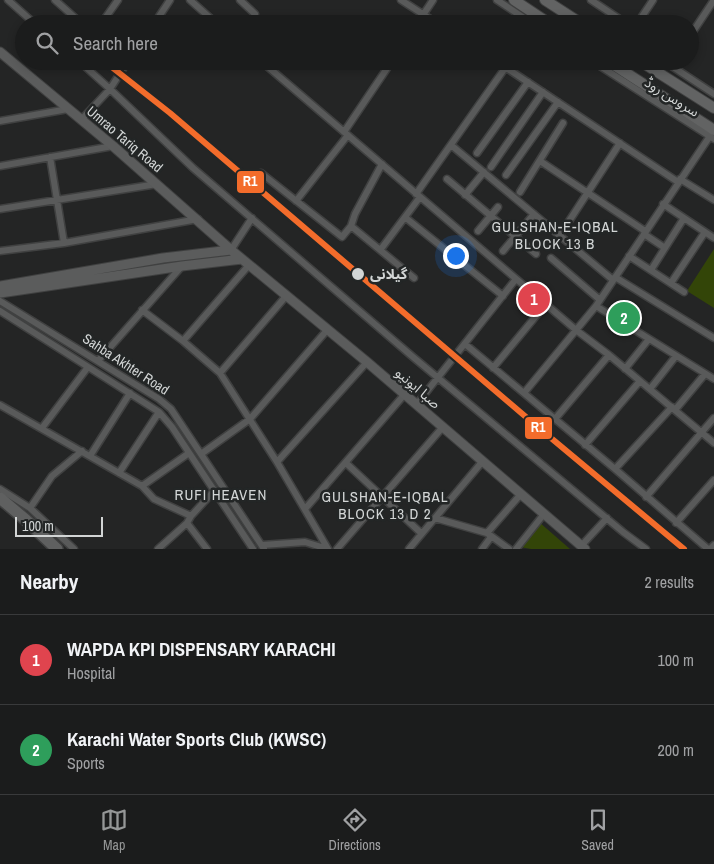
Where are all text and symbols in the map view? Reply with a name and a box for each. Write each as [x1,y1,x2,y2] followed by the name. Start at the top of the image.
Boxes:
[15,15,699,70] search box
[33,29,61,57] icon: search
[73,30,158,56] text: Search here
[641,73,703,121] street label: سروس روڈ
[83,102,167,176] street label: Umrao Tariq Road
[236,170,265,194] line badge: R1
[243,172,258,190] text: R1
[491,216,619,254] district label: GULSHAN-E-IQBAL BLOCK 13 B
[443,243,469,269] your location
[370,265,408,283] place label: گیلانی
[350,266,366,282] marker: گیلانی
[518,280,550,318] pin: 1
[608,299,640,337] pin: 2
[79,329,173,399] street label: Sahba Akhter Road
[392,363,445,413] street label: صبا ایونیو
[524,416,553,440] line badge: R1
[531,418,546,436] text: R1
[175,484,267,505] district label: RUFI HEAVEN
[321,486,449,524] district label: GULSHAN-E-IQBAL BLOCK 13 D 2
[15,514,102,537] scale bar
[22,517,54,535] text: 100 m
[20,567,78,596] text: Nearby
[644,571,694,593] text: 2 results
[67,636,336,662] text: WAPDA KPI DISPENSARY KARACHI
[32,649,40,671] text: 1
[658,649,694,671] text: 100 m
[67,662,115,684] text: Hospital
[67,726,326,752] text: Karachi Water Sports Club (KWSC)
[32,739,40,761] text: 2
[658,739,694,761] text: 200 m
[67,752,105,774] text: Sports
[100,806,128,854] tab: Map
[329,806,381,854] tab: Directions
[581,806,614,854] tab: Saved

